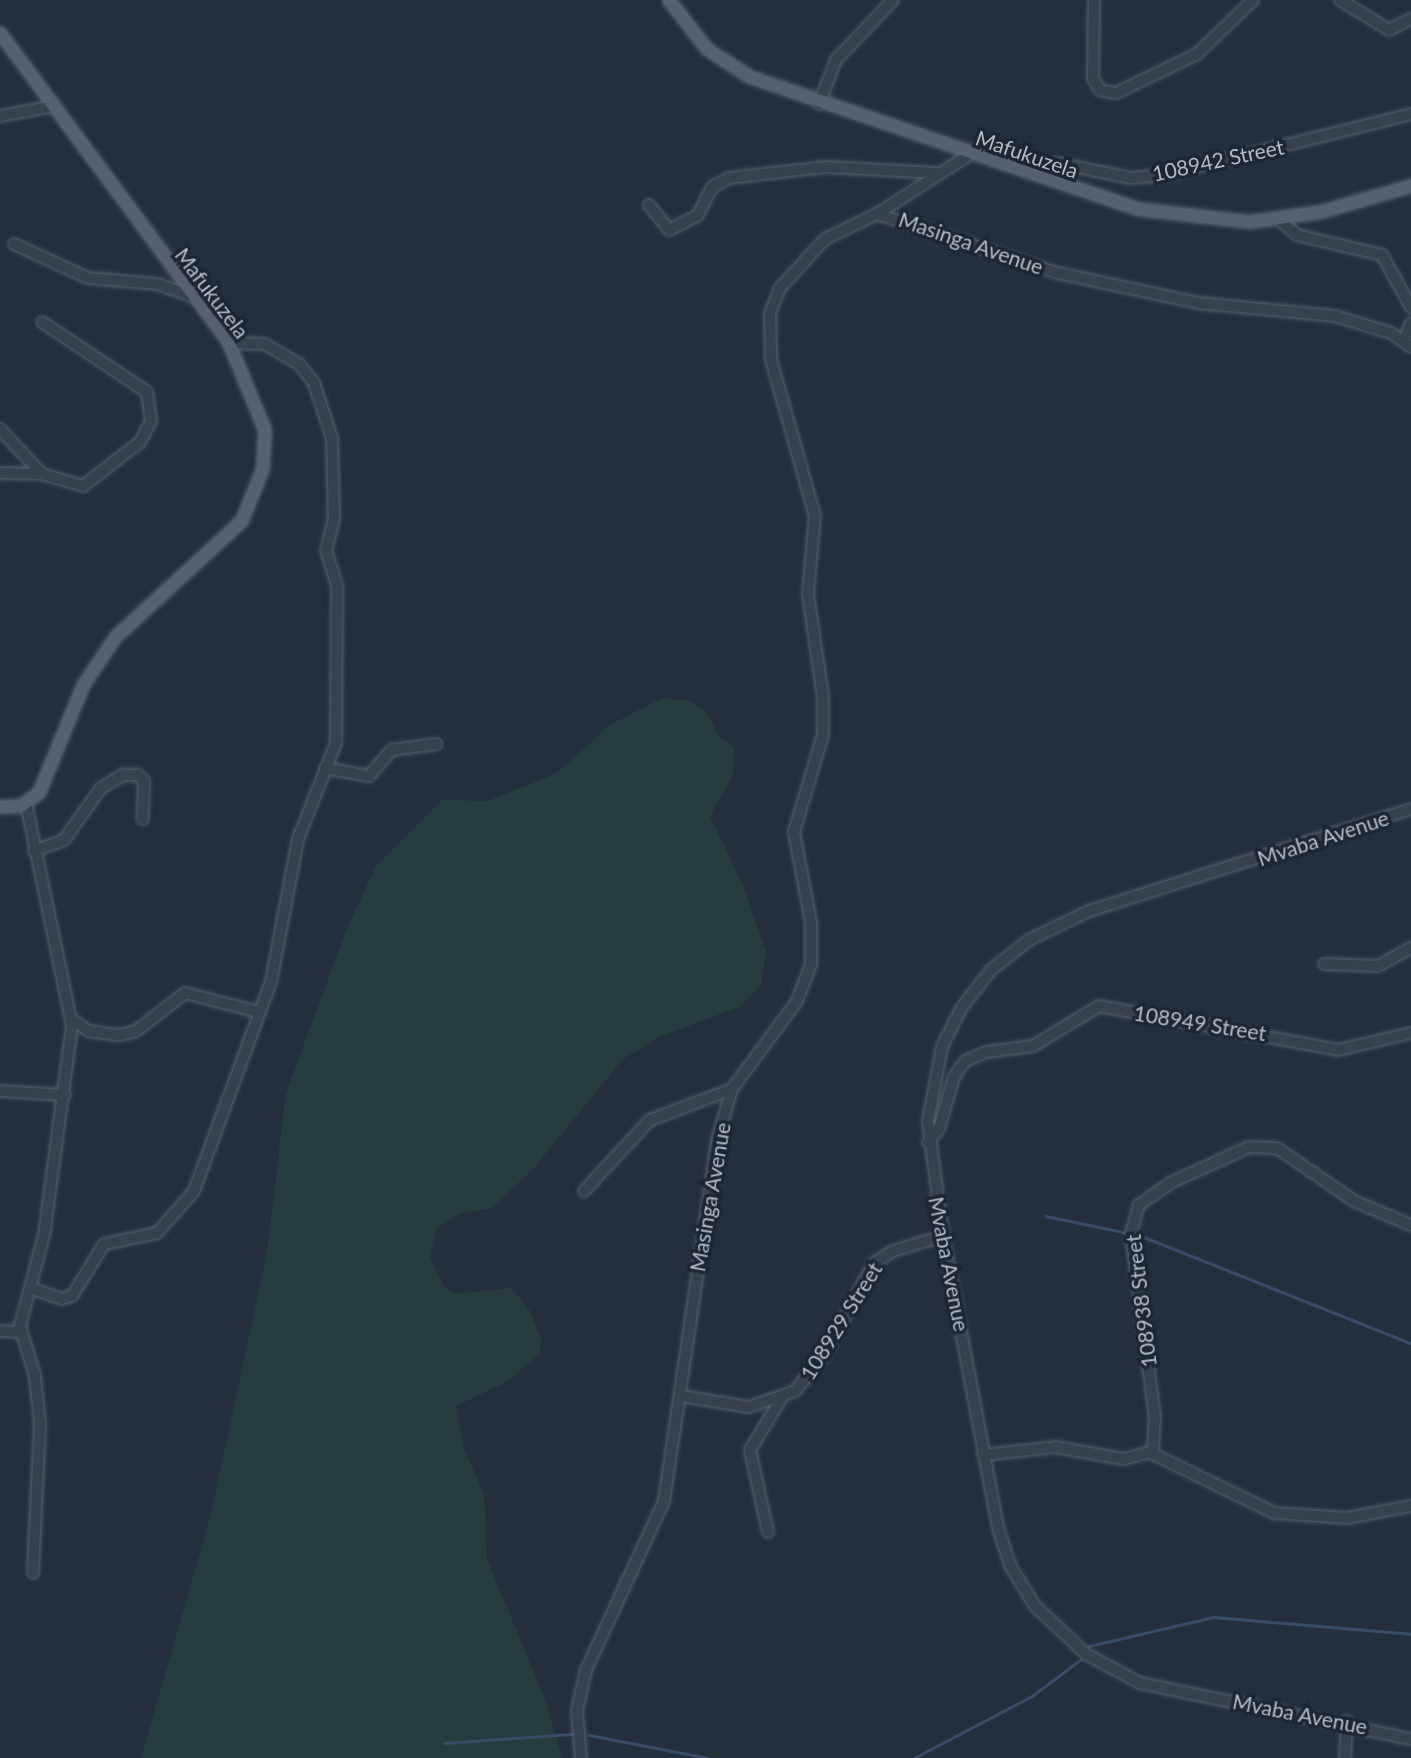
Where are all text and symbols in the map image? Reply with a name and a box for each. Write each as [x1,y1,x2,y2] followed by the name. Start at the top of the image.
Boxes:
[972,125,1082,183] street label: Mafukuzela
[1150,134,1286,186] street label: 108942 Street
[895,206,1047,280] street label: Masinga Avenue
[170,243,254,343] street label: Mafukuzela
[1254,805,1392,871] street label: Mvaba Avenue
[1132,1000,1268,1046] street label: 108949 Street
[684,1120,736,1274] street label: Masinga Avenue
[924,1194,974,1334] street label: Mvaba Avenue
[1120,1233,1162,1369] street label: 108938 Street
[795,1258,887,1384] street label: 108929 Street
[1230,1689,1370,1739] street label: Mvaba Avenue

